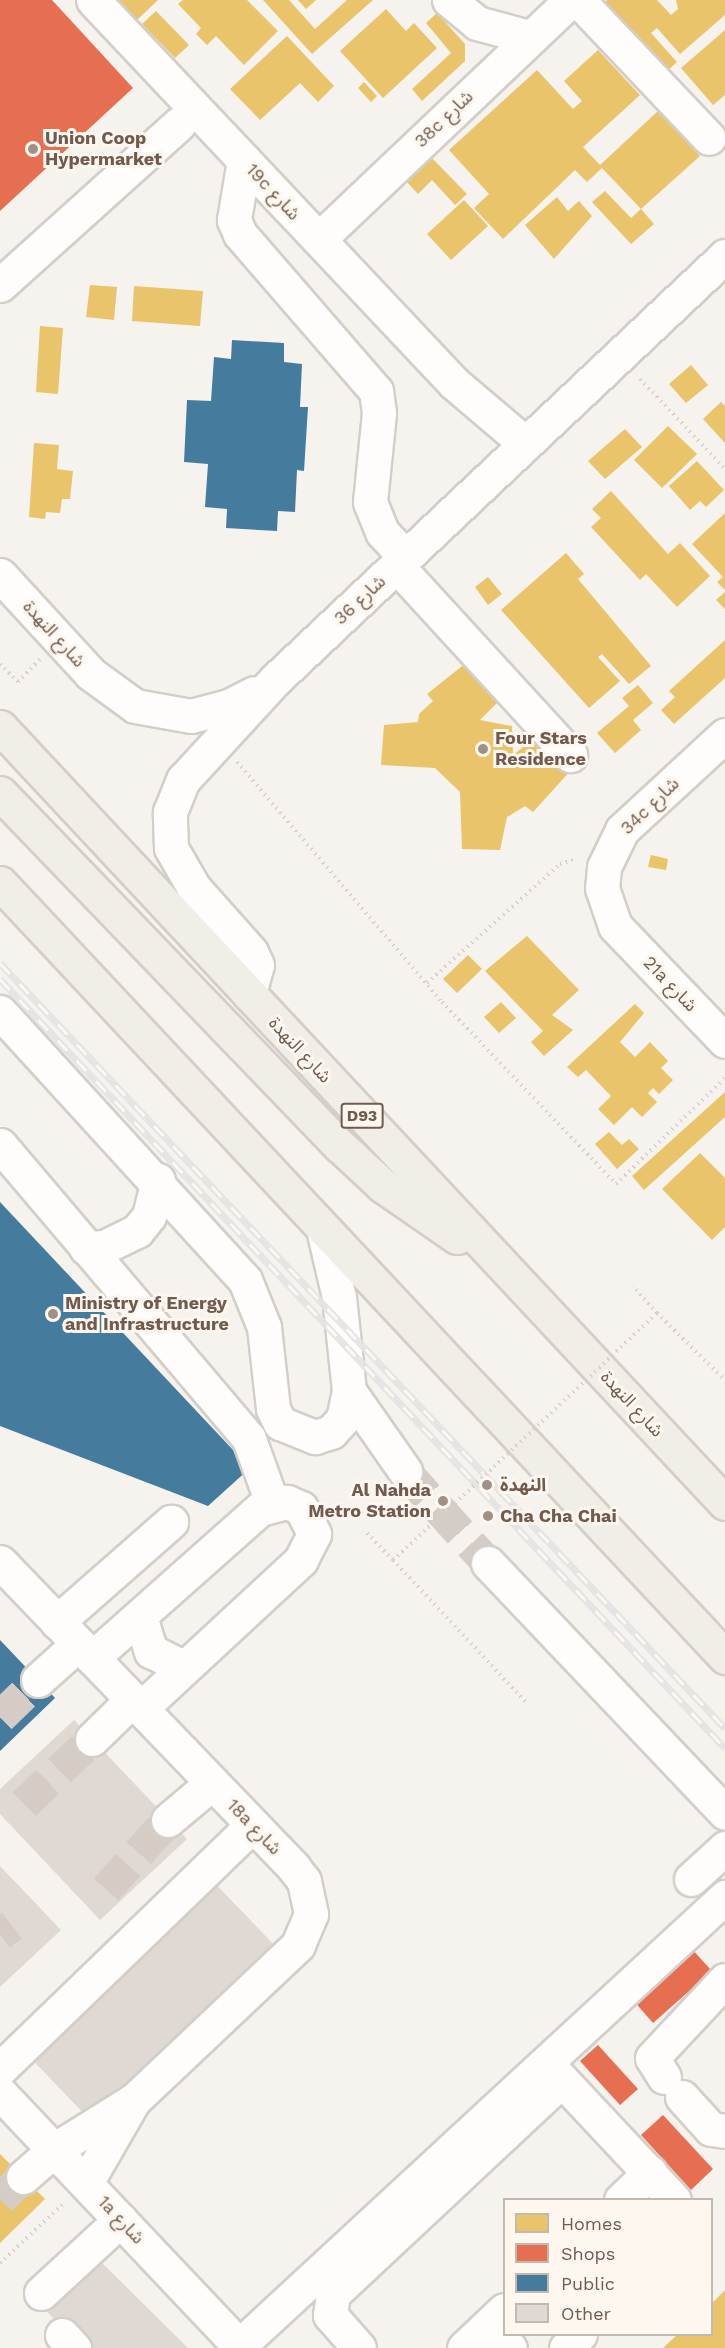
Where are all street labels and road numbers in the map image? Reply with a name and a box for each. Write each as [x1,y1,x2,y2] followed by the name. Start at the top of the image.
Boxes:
[410,86,478,152] street label: 38c شارع
[241,159,305,225] street label: 19c شارع
[330,571,390,629] street label: شارع 36
[18,596,90,672] street label: شارع النهدة
[616,773,684,839] street label: 34c شارع
[638,952,702,1016] street label: 21a شارع
[264,1013,336,1087] street label: شارع النهدة
[340,1103,385,1129] road number: D93
[596,1367,668,1441] street label: شارع النهدة
[222,1794,286,1860] street label: 18a شارع
[93,2191,149,2249] street label: 1a شارع

